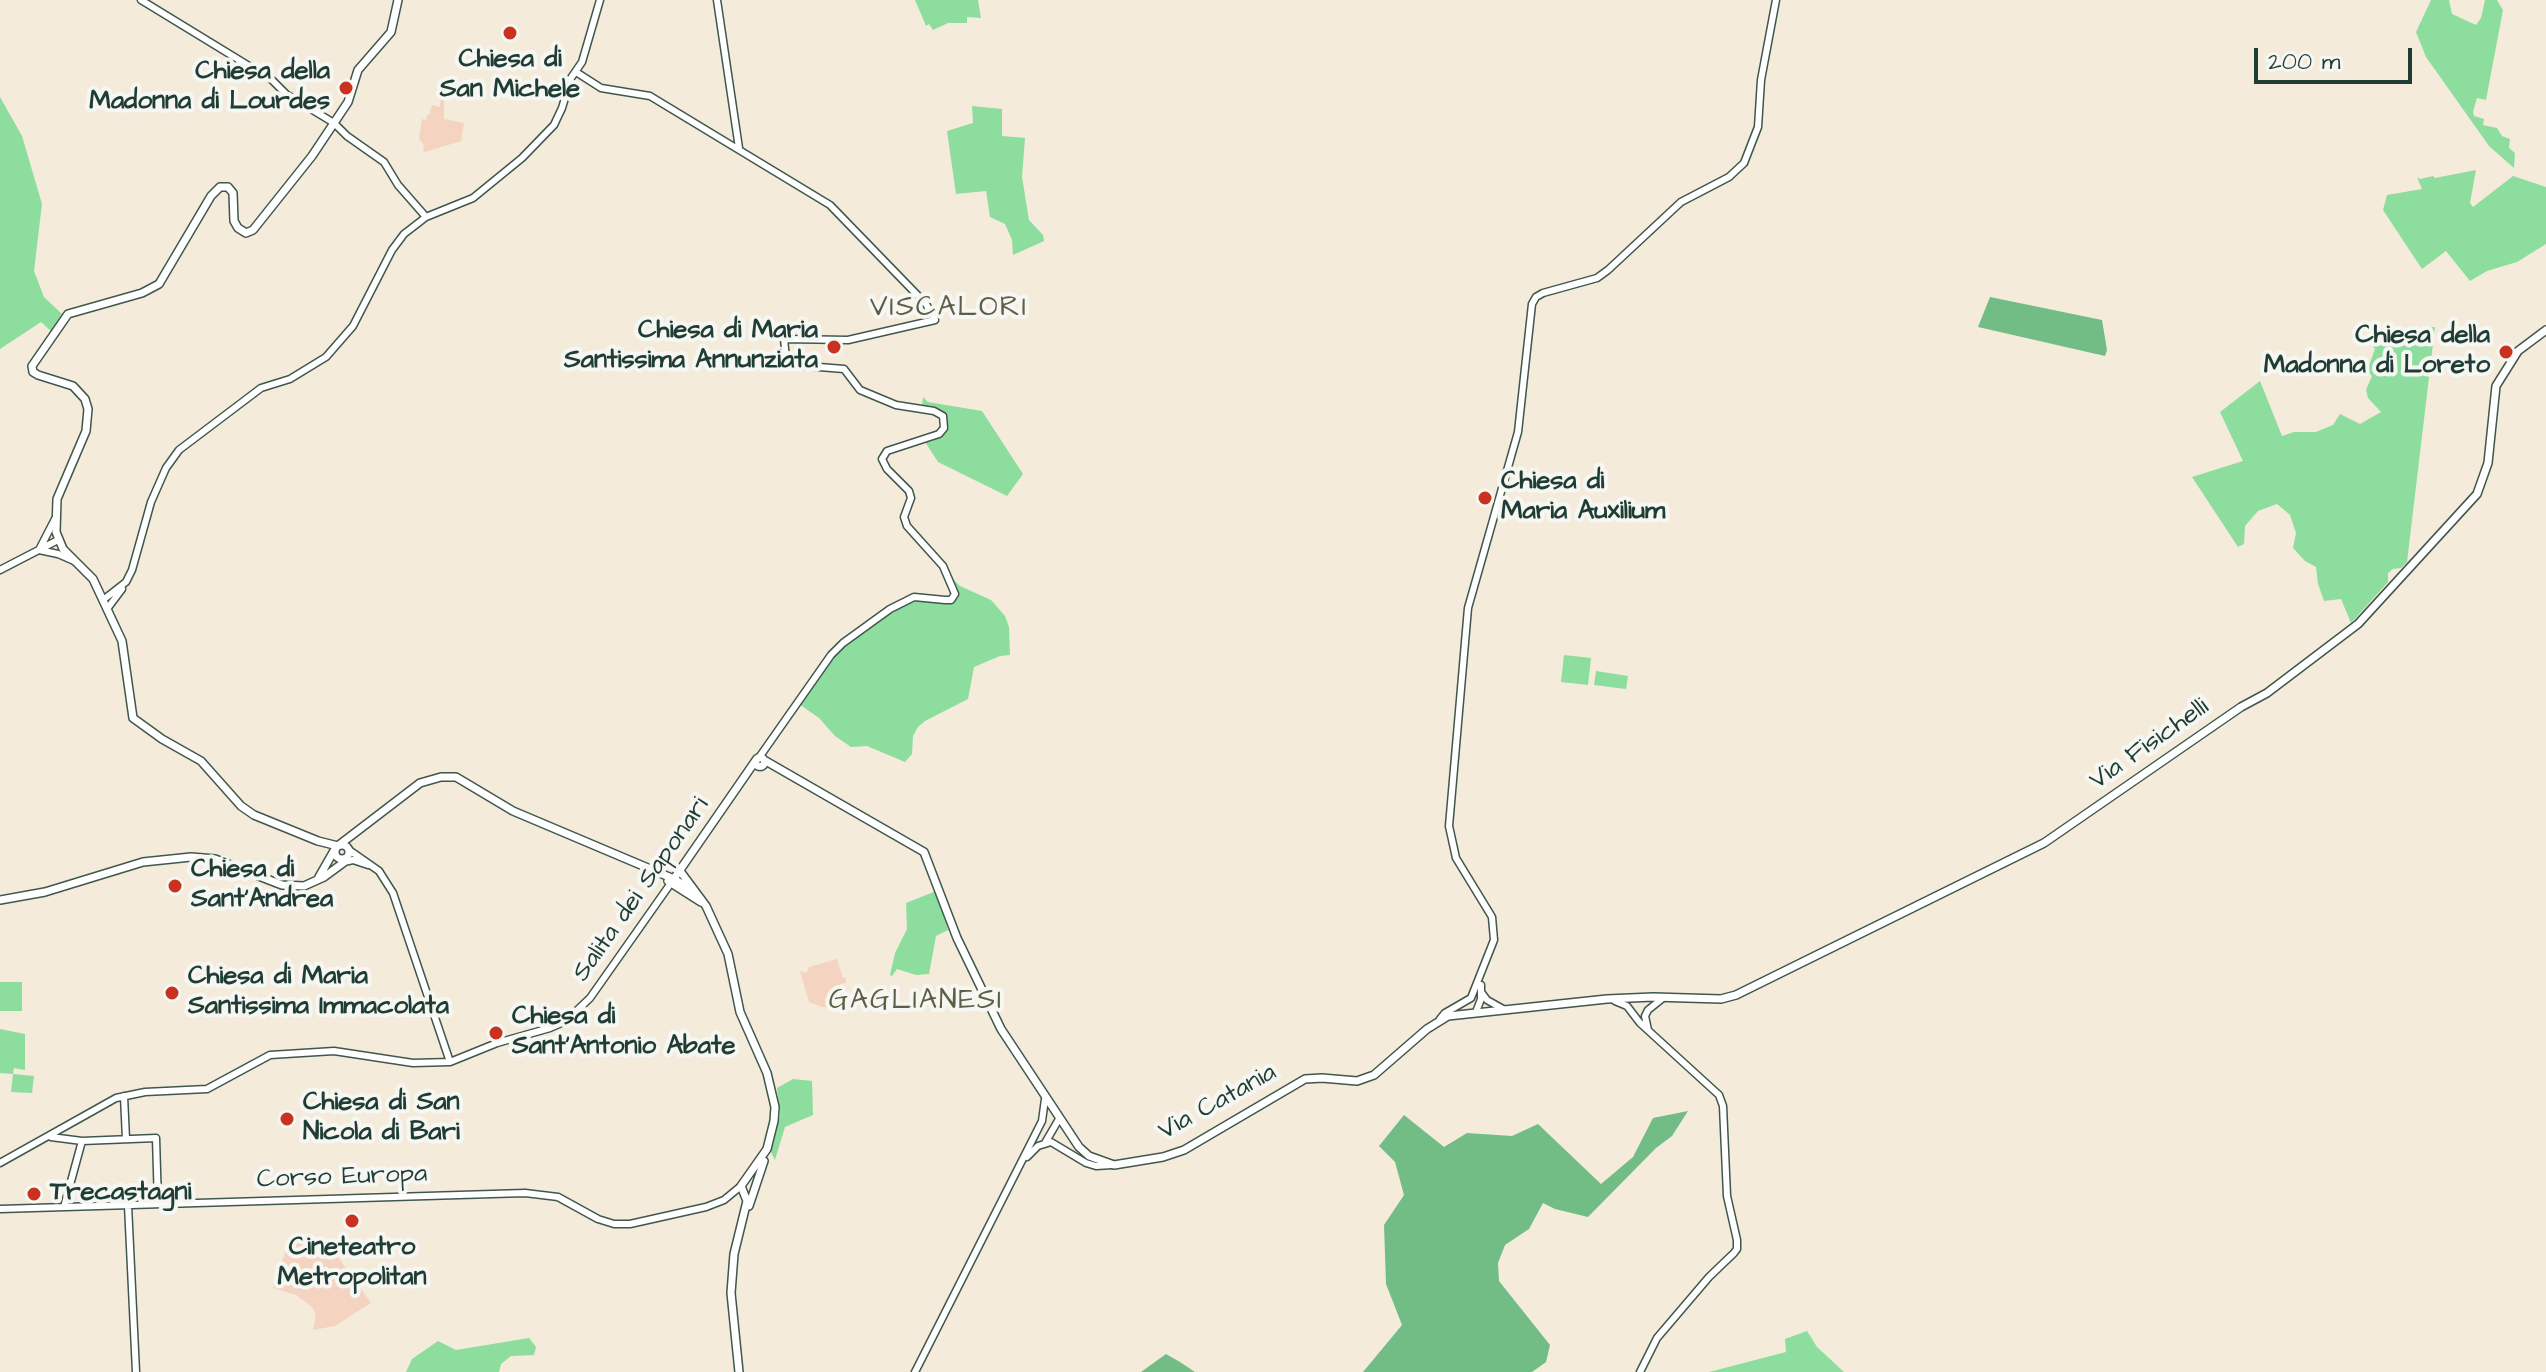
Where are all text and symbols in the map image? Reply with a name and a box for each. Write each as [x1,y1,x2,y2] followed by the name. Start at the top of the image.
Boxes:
[501,24,519,42] marker: Chiesa di San Michele
[2258,32,2416,82] scale bar
[440,45,580,106] place label: Chiesa di San Michele
[2268,45,2340,79] text: 200 m
[89,57,330,118] place label: Chiesa della Madonna di Lourdes
[337,79,355,97] marker: Chiesa della Madonna di Lourdes
[870,292,1028,326] district label: VISCALORI
[564,316,818,378] place label: Chiesa di Maria Santissima Annunziata
[2264,321,2490,382] place label: Chiesa della Madonna di Loreto
[825,338,843,356] marker: Chiesa di Maria Santissima Annunziata
[2497,343,2515,361] marker: Chiesa della Madonna di Loreto
[1501,467,1665,528] place label: Chiesa di Maria Auxilium
[1476,489,1494,507] marker: Chiesa di Maria Auxilium
[2084,693,2216,797] street label: Via Fisichelli
[567,792,717,988] street label: Salita dei Saponari
[191,855,333,916] place label: Chiesa di Sant'Andrea
[166,877,184,895] marker: Chiesa di Sant'Andrea
[188,962,449,1024] place label: Chiesa di Maria Santissima Immacolata
[163,984,181,1002] marker: Chiesa di Maria Santissima Immacolata
[829,985,1003,1019] district label: GAGLIANESI
[512,1002,735,1064] place label: Chiesa di Sant'Antonio Abate
[487,1024,505,1042] marker: Chiesa di Sant'Antonio Abate
[1154,1058,1282,1148] street label: Via Catania
[303,1088,460,1150] place label: Chiesa di San Nicola di Bari
[278,1110,296,1128] marker: Chiesa di San Nicola di Bari
[256,1159,428,1197] street label: Corso Europa
[50,1178,191,1210] place label: Trecastagni
[25,1185,43,1203] marker: Trecastagni
[343,1212,361,1230] marker: Cineteatro Metropolitan
[278,1233,426,1294] place label: Cineteatro Metropolitan

